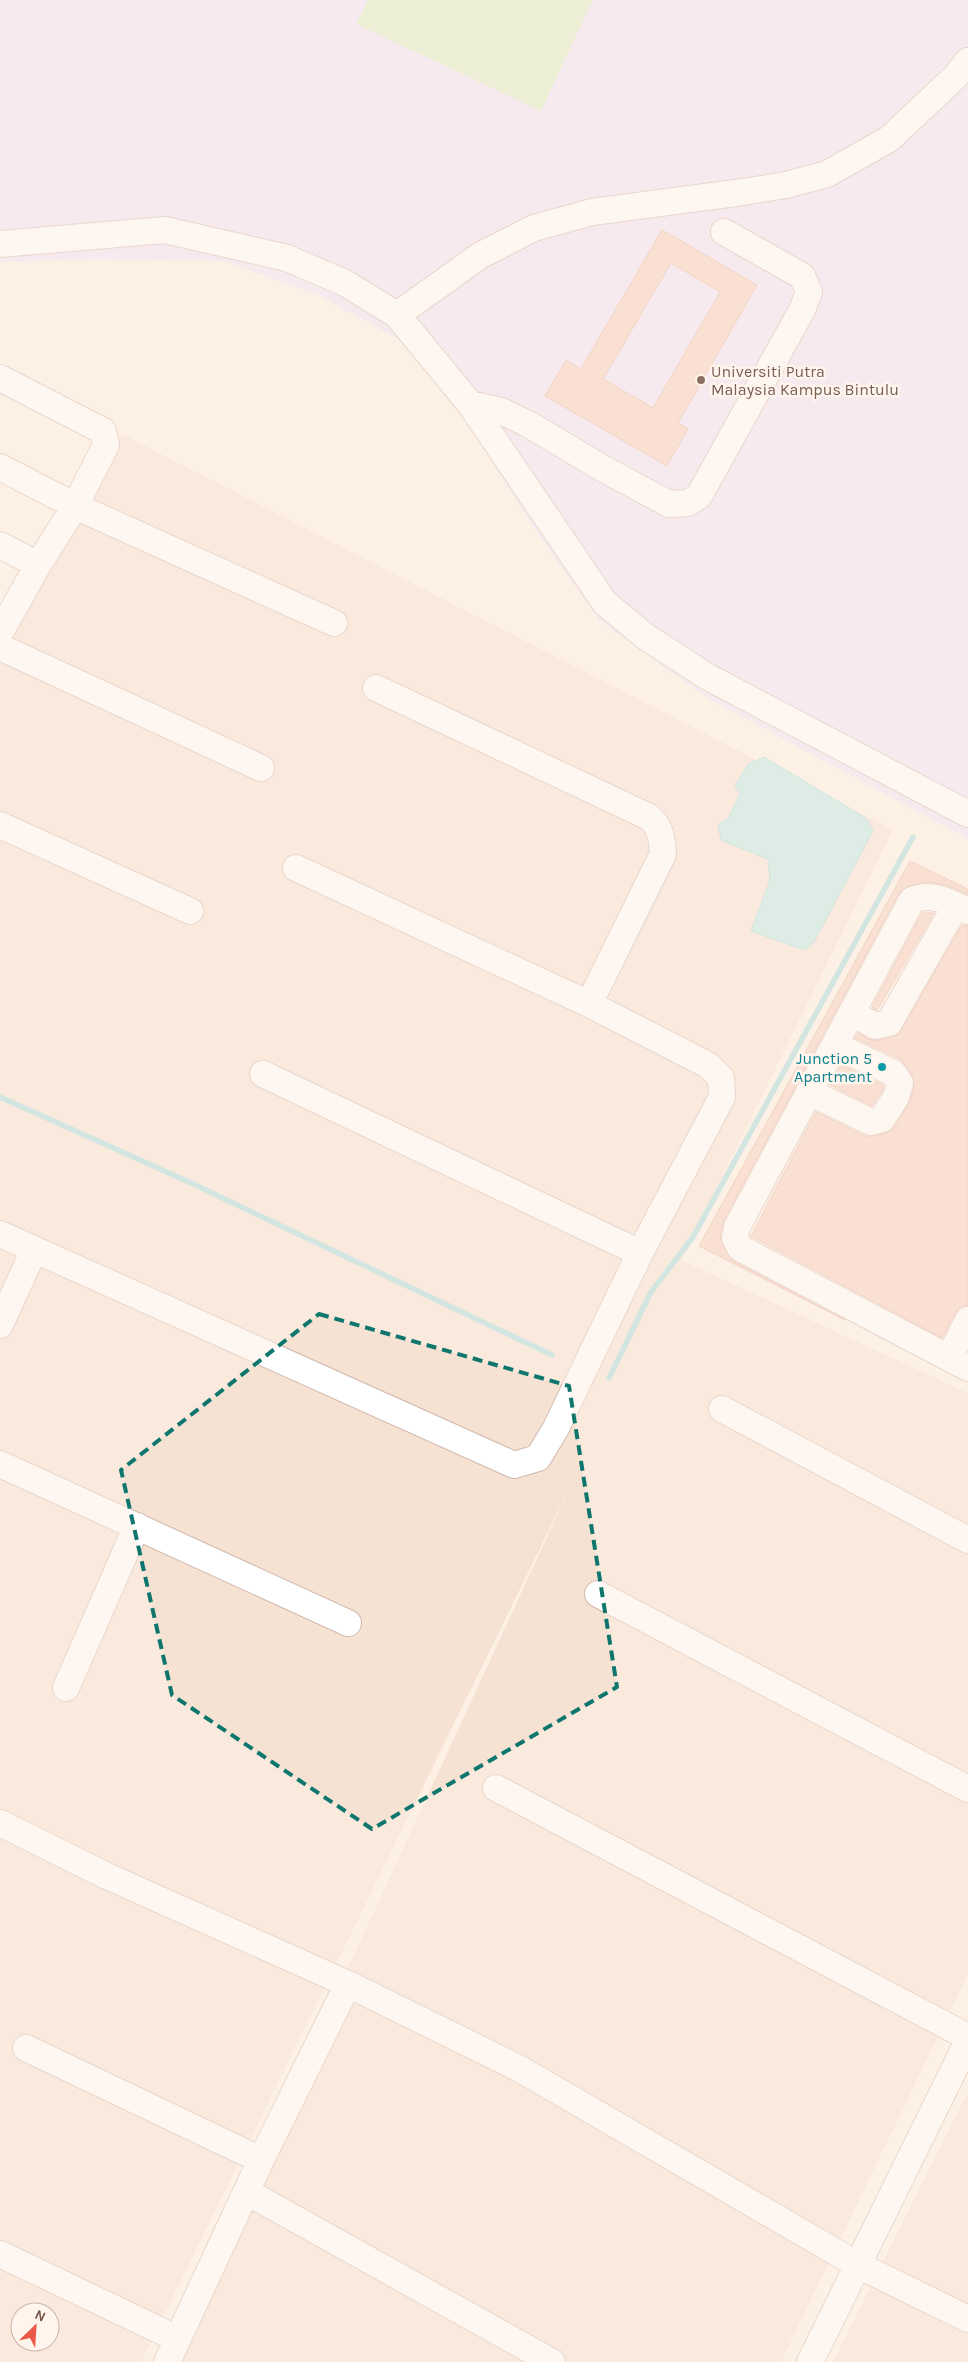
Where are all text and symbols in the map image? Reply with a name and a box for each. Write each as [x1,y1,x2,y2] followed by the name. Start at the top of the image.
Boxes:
[711,362,899,399] place label: Universiti Putra Malaysia Kampus Bintulu
[695,374,707,386] marker: Universiti Putra Malaysia Kampus Bintulu
[794,1049,872,1086] place label: Junction 5 Apartment
[876,1061,888,1073] marker: Junction 5 Apartment
[10,2302,60,2352] north arrow
[32,2306,48,2325] text: N

